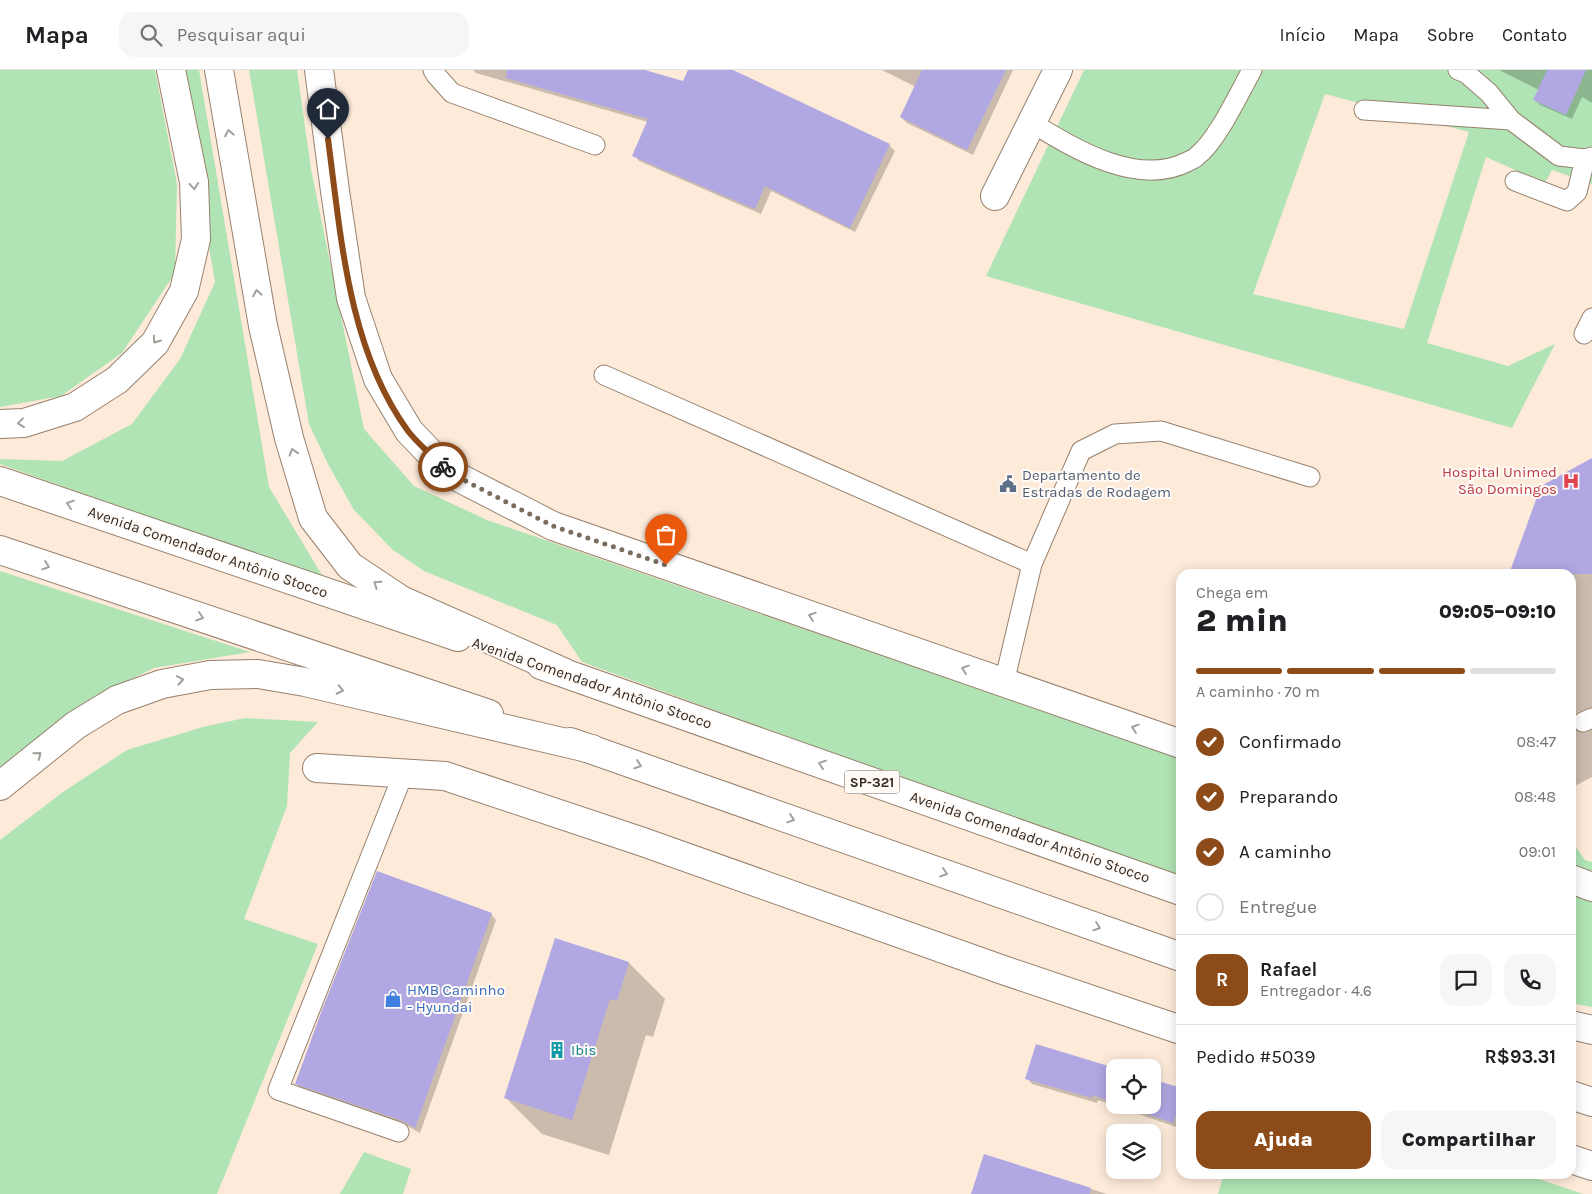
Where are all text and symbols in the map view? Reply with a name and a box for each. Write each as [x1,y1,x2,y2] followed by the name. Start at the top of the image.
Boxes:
[119,12,469,57] search box
[25,21,89,49] text: Mapa
[137,21,165,49] icon: search
[177,24,306,46] text: Pesquisar aqui
[1279,24,1325,46] text: Início
[1353,24,1399,46] text: Mapa
[1427,24,1474,46] text: Sobre
[1502,24,1567,46] text: Contato
[307,88,349,139] pin
[314,95,342,123] icon: home
[225,129,235,137] one-way arrow
[188,183,199,191] one-way arrow
[253,289,263,297] one-way arrow
[153,334,162,344] one-way arrow
[16,417,24,428] one-way arrow
[418,442,468,492] courier
[288,448,298,456] one-way arrow
[429,453,457,481] icon: bike
[1442,463,1557,498] place label: Hospital Unimed São Domingos
[1022,466,1171,501] place label: Departamento de Estradas de Rodagem
[1561,471,1581,491] hospital icon: Hospital Unimed São Domingos
[998,474,1018,494] public building icon: Departamento de Estradas de Rodagem
[66,500,74,510] one-way arrow
[86,502,330,602] street label: Avenida Comendador Antônio Stocco
[645,514,687,565] pin
[652,521,680,549] icon: bag
[42,560,50,570] one-way arrow
[373,581,383,590] one-way arrow
[1196,583,1269,602] text: Chega em
[1439,601,1556,623] text: 09:05–09:10
[1196,602,1288,639] text: 2 min
[196,612,204,622] one-way arrow
[808,612,816,622] one-way arrow
[470,633,714,733] street label: Avenida Comendador Antônio Stocco
[961,665,970,675] one-way arrow
[175,676,184,686] one-way arrow
[1196,682,1320,701] text: A caminho · 70 m
[336,684,345,695] one-way arrow
[1131,724,1140,734] one-way arrow
[1196,728,1224,756] icon: check
[1239,731,1341,753] text: Confirmado
[1517,732,1556,751] text: 08:47
[32,753,41,761] one-way arrow
[633,759,641,769] one-way arrow
[818,760,826,770] one-way arrow
[844,770,900,794] road number: SP-321
[1196,783,1224,811] icon: check
[1239,786,1338,808] text: Preparando
[908,787,1152,887] street label: Avenida Comendador Antônio Stocco
[1514,787,1556,806] text: 08:48
[786,813,795,823] one-way arrow
[1196,838,1224,866] icon: check
[1239,841,1331,863] text: A caminho
[1519,842,1556,861] text: 09:01
[939,867,948,877] one-way arrow
[1239,896,1317,918] text: Entregue
[1093,922,1101,932] one-way arrow
[1440,954,1492,1006] button: chat
[1504,954,1556,1006] button: phone
[1260,959,1317,981] text: Rafael
[1216,969,1228,991] text: R
[407,981,505,1016] place label: HMB Caminho - Hyundai
[1260,981,1372,1000] text: Entregador · 4.6
[383,989,403,1009] shop icon: HMB Caminho - Hyundai
[547,1040,567,1060] building icon: Ibis
[571,1041,596,1059] place label: Ibis
[1196,1046,1315,1068] text: Pedido #5039
[1485,1046,1556,1068] text: R$93.31
[1106,1059,1161,1179] map controls
[1106,1059,1161,1114] button: locate
[1196,1111,1371,1169] button: Ajuda
[1381,1111,1556,1169] button: Compartilhar
[1106,1124,1161,1179] button: layers

